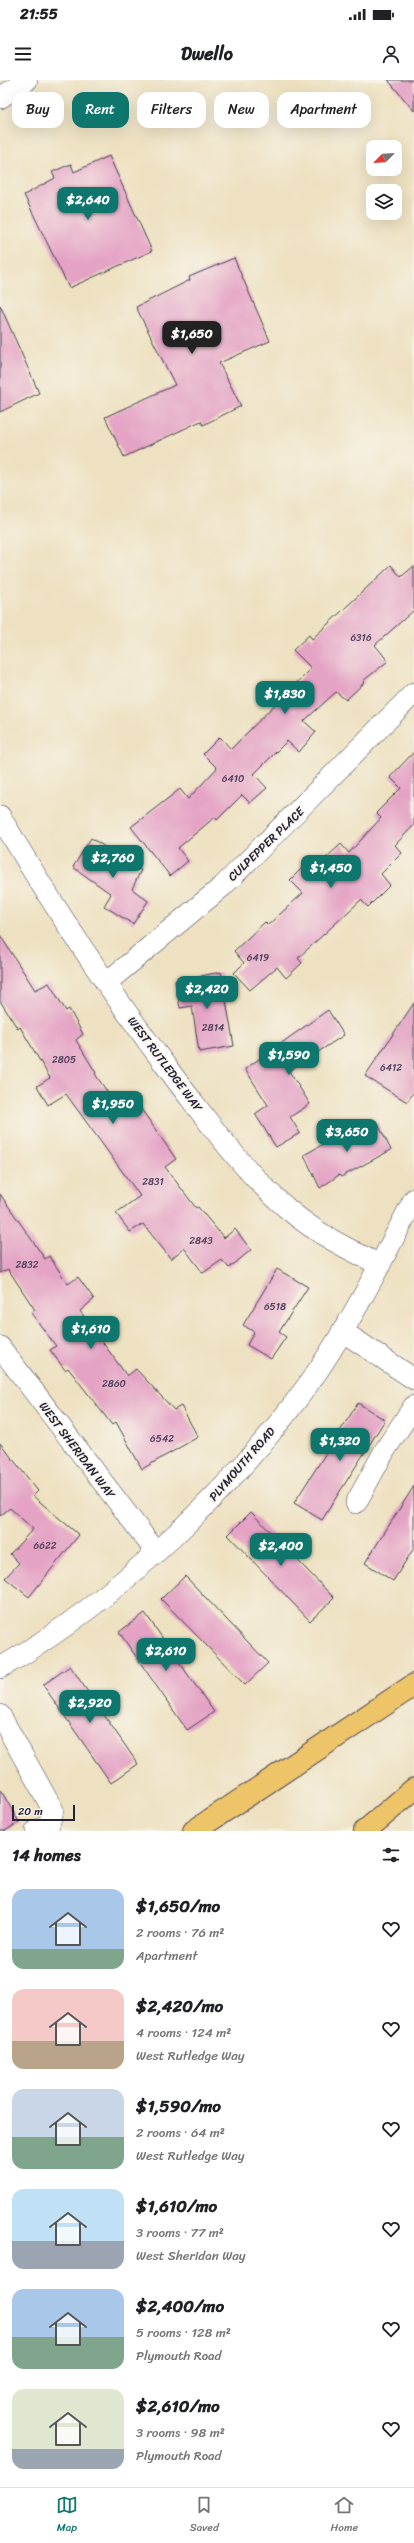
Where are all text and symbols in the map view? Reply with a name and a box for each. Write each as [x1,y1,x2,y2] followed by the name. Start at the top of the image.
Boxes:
[20,1,58,27] text: 21:55
[181,38,233,70] text: Dwello
[12,43,34,65] icon: menu
[380,43,402,65] icon: person
[12,92,64,128] chip: Buy
[72,92,129,128] chip: Rent
[137,92,206,128] chip: Filters
[214,92,269,128] chip: New
[277,92,371,128] chip: Apartment
[366,140,402,176] north arrow
[366,140,402,220] map controls
[366,184,402,220] button: layers
[55,187,121,221] pin: $2,640
[66,188,110,211] text: $2,640
[159,321,225,355] pin: $1,650
[171,322,213,345] text: $1,650
[350,629,372,647] house number: 6316
[252,681,318,715] pin: $1,830
[264,682,306,705] text: $1,830
[222,770,244,788] house number: 6410
[222,800,311,887] street label: CULPEPPER PLACE
[80,845,146,879] pin: $2,760
[92,846,134,869] text: $2,760
[298,855,364,889] pin: $1,450
[310,856,352,879] text: $1,450
[247,949,269,967] house number: 6419
[174,976,240,1010] pin: $2,420
[185,977,229,1000] text: $2,420
[122,1012,209,1117] street label: WEST RUTLEDGE WAY
[202,1019,224,1037] house number: 2814
[256,1042,322,1076] pin: $1,590
[268,1043,310,1066] text: $1,590
[52,1051,76,1069] house number: 2805
[380,1059,402,1077] house number: 6412
[80,1091,146,1125] pin: $1,950
[92,1092,134,1115] text: $1,950
[314,1119,380,1153] pin: $3,650
[326,1120,368,1143] text: $3,650
[142,1173,164,1191] house number: 2831
[189,1232,213,1250] house number: 2843
[15,1256,39,1274] house number: 2832
[264,1298,286,1316] house number: 6518
[58,1316,124,1350] pin: $1,610
[71,1317,111,1340] text: $1,610
[102,1375,126,1393] house number: 2860
[33,1397,122,1504] street label: WEST SHERIDAN WAY
[203,1421,281,1506] street label: PLYMOUTH ROAD
[307,1428,373,1462] pin: $1,320
[320,1429,360,1452] text: $1,320
[150,1430,174,1448] house number: 6542
[248,1533,314,1567] pin: $2,400
[259,1534,303,1557] text: $2,400
[34,1537,57,1555] house number: 6622
[133,1638,199,1672] pin: $2,610
[146,1639,186,1662] text: $2,610
[57,1690,123,1724] pin: $2,920
[68,1691,112,1714] text: $2,920
[18,1802,43,1821] text: 20 m
[12,1803,75,1822] scale bar
[12,1840,81,1870] text: 14 homes
[380,1844,402,1866] icon: filters
[136,1891,220,1921] text: $1,650/mo
[44,1905,92,1953] icon: home
[380,1918,402,1940] icon: heart
[136,1921,224,1944] text: 2 rooms · 76 m²
[136,1944,197,1967] text: Apartment
[136,1991,223,2021] text: $2,420/mo
[44,2005,92,2053] icon: home
[380,2018,402,2040] icon: heart
[136,2021,231,2044] text: 4 rooms · 124 m²
[136,2044,245,2067] text: West Rutledge Way
[136,2091,221,2121] text: $1,590/mo
[44,2105,92,2153] icon: home
[380,2118,402,2140] icon: heart
[136,2121,225,2144] text: 2 rooms · 64 m²
[136,2144,245,2167] text: West Rutledge Way
[136,2191,217,2221] text: $1,610/mo
[44,2205,92,2253] icon: home
[380,2218,402,2240] icon: heart
[136,2221,224,2244] text: 3 rooms · 77 m²
[136,2244,245,2267] text: West Sheridan Way
[136,2291,224,2321] text: $2,400/mo
[44,2305,92,2353] icon: home
[380,2318,402,2340] icon: heart
[136,2321,231,2344] text: 5 rooms · 128 m²
[136,2344,221,2367] text: Plymouth Road
[136,2391,220,2421] text: $2,610/mo
[44,2405,92,2453] icon: home
[380,2418,402,2440] icon: heart
[136,2421,225,2444] text: 3 rooms · 98 m²
[136,2444,221,2467] text: Plymouth Road
[56,2494,78,2537] tab: Map
[190,2494,219,2537] tab: Saved
[331,2494,358,2537] tab: Home

